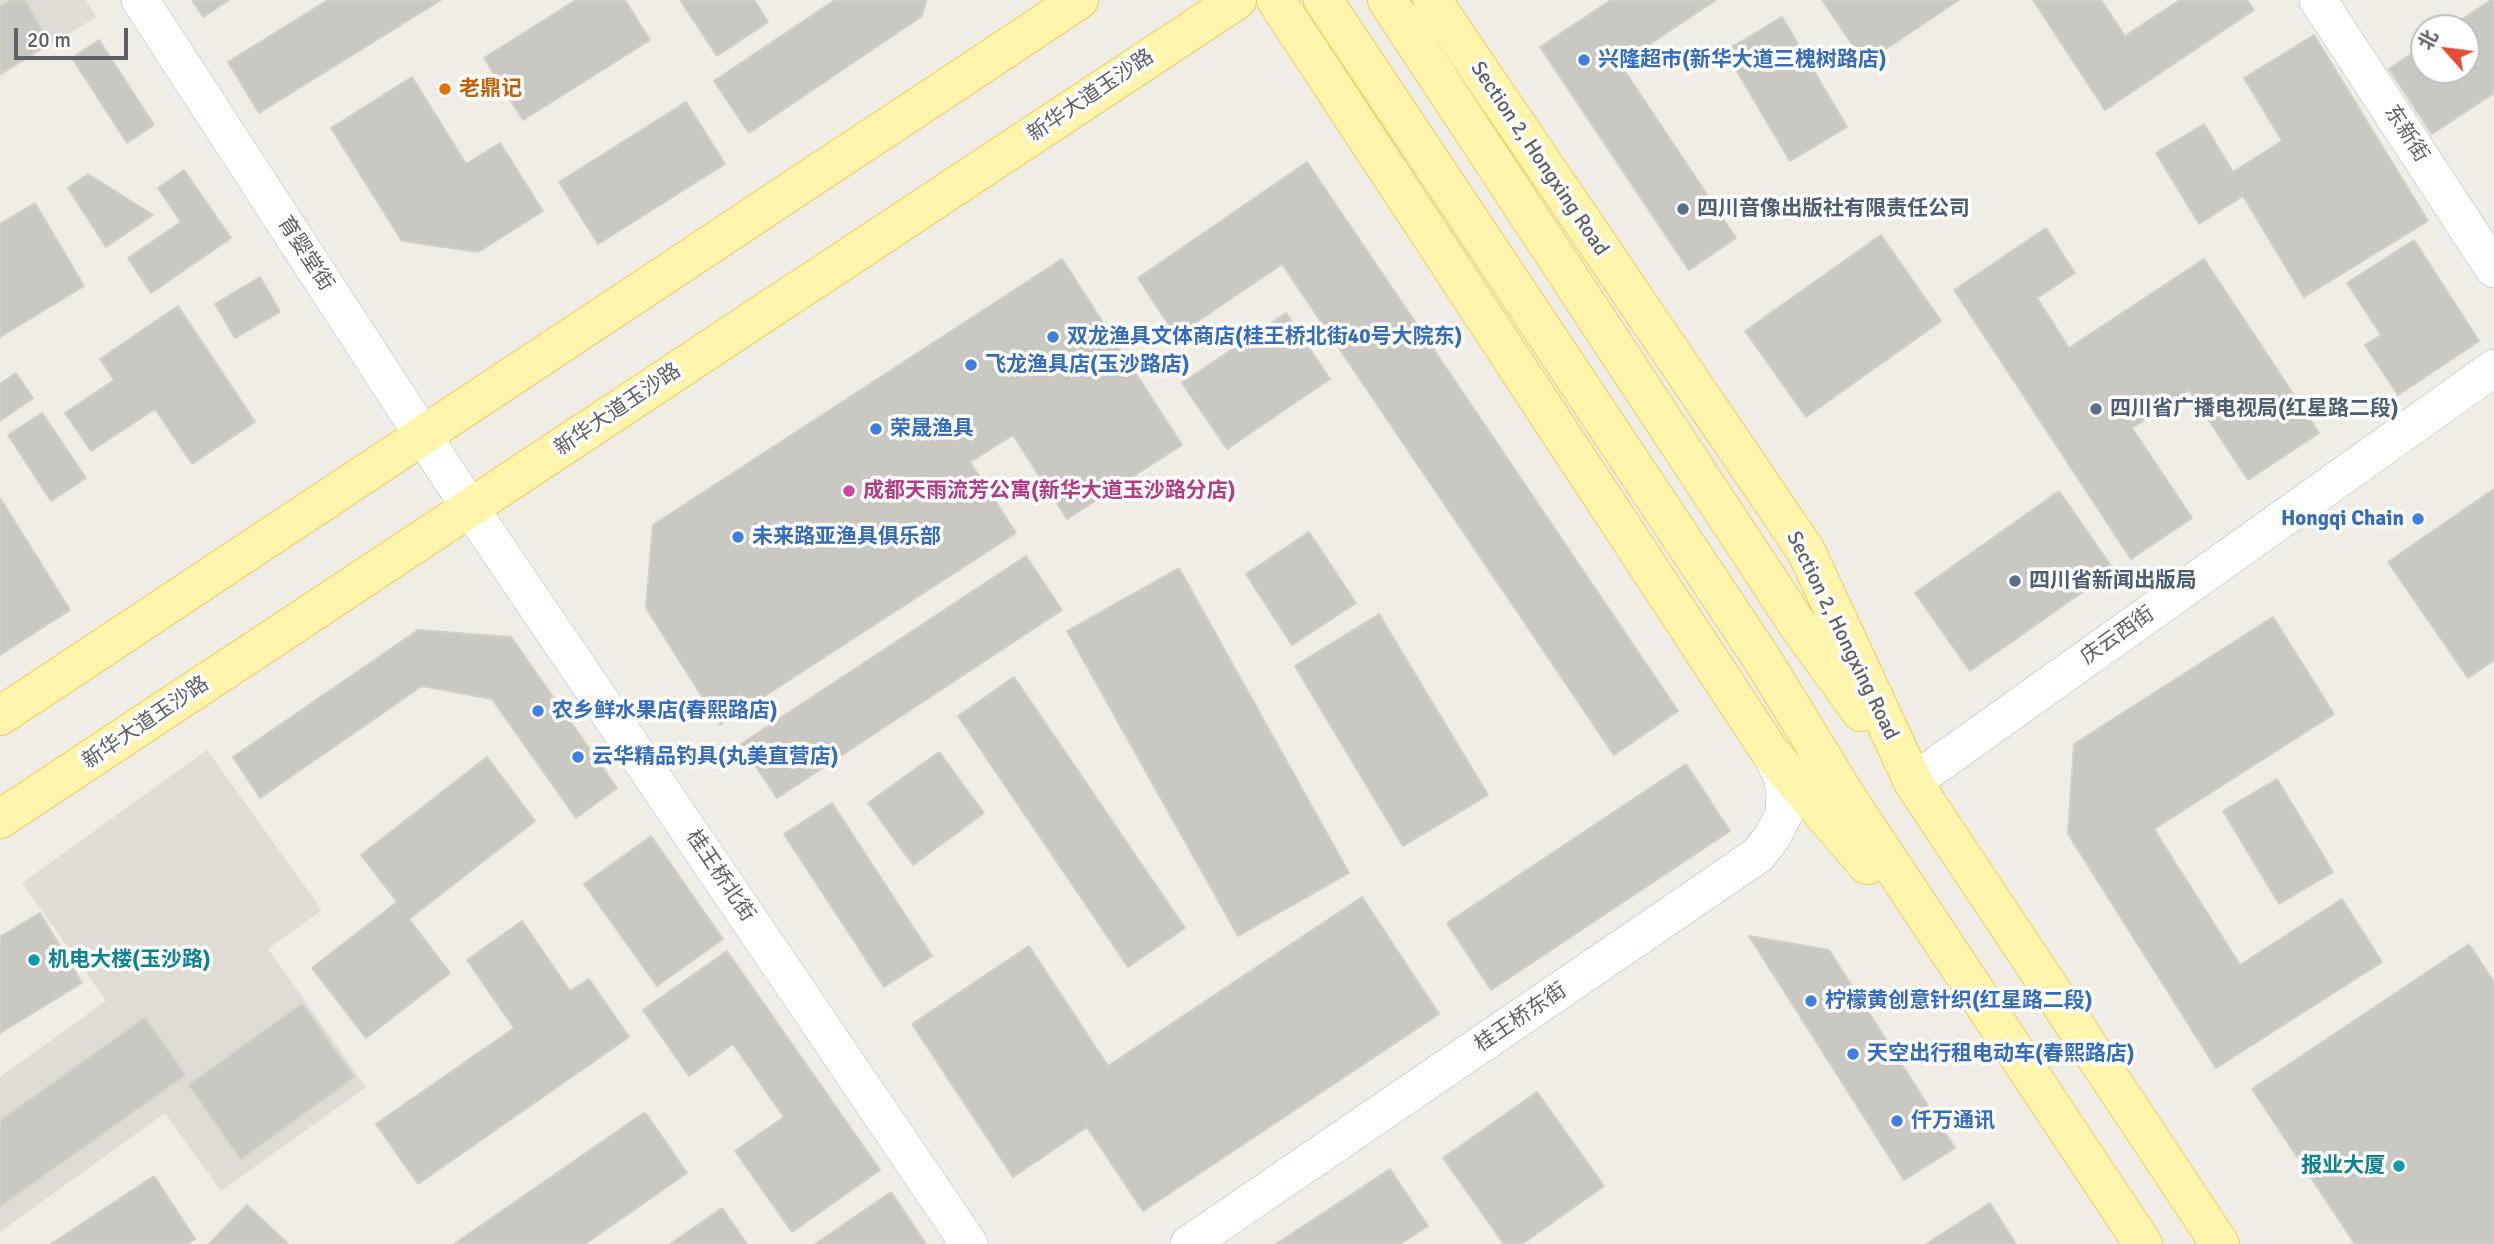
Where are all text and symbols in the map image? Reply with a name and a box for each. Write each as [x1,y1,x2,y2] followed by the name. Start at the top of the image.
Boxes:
[18,14,131,58] scale bar
[2410,14,2480,84] north arrow
[2413,26,2443,54] text: 北
[27,27,71,53] text: 20 m
[1023,44,1159,148] street label: 新华大道玉沙路
[1598,47,1887,73] place label: 兴隆超市(新华大道三槐树路店)
[1576,52,1592,68] marker: 兴隆超市(新华大道三槐树路店)
[1465,57,1613,261] street label: Section 2, Hongxing Road
[459,76,522,102] place label: 老鼎记
[437,81,453,97] marker: 老鼎记
[2378,101,2434,167] street label: 东新街
[1697,196,1970,222] place label: 四川音像出版社有限责任公司
[1675,201,1691,217] marker: 四川音像出版社有限责任公司
[272,212,338,296] street label: 育婴堂街
[1067,324,1462,350] place label: 双龙渔具文体商店(桂王桥北街40号大院东)
[1045,329,1061,345] marker: 双龙渔具文体商店(桂王桥北街40号大院东)
[985,352,1190,378] place label: 飞龙渔具店(玉沙路店)
[963,357,979,373] marker: 飞龙渔具店(玉沙路店)
[550,358,686,462] street label: 新华大道玉沙路
[2110,396,2399,422] place label: 四川省广播电视局(红星路二段)
[2088,401,2104,417] marker: 四川省广播电视局(红星路二段)
[890,416,974,442] place label: 荣晟渔具
[868,421,884,437] marker: 荣晟渔具
[863,478,1236,504] place label: 成都天雨流芳公寓(新华大道玉沙路分店)
[841,483,857,499] marker: 成都天雨流芳公寓(新华大道玉沙路分店)
[2281,506,2404,532] place label: Hongqi Chain
[2410,511,2426,527] marker: Hongqi Chain
[752,524,941,550] place label: 未来路亚渔具俱乐部
[1780,528,1904,744] street label: Section 2, Hongxing Road
[730,529,746,545] marker: 未来路亚渔具俱乐部
[2029,568,2197,594] place label: 四川省新闻出版局
[2007,573,2023,589] marker: 四川省新闻出版局
[2076,602,2160,670] street label: 庆云西街
[78,671,214,775] street label: 新华大道玉沙路
[552,698,778,724] place label: 农乡鲜水果店(春熙路店)
[530,703,546,719] marker: 农乡鲜水果店(春熙路店)
[592,744,839,770] place label: 云华精品钓具(丸美直营店)
[570,749,586,765] marker: 云华精品钓具(丸美直营店)
[680,825,760,927] street label: 桂王桥北街
[48,947,211,973] place label: 机电大楼(玉沙路)
[26,952,42,968] marker: 机电大楼(玉沙路)
[1470,978,1572,1058] street label: 桂王桥东街
[1825,988,2093,1014] place label: 柠檬黄创意针织(红星路二段)
[1803,993,1819,1009] marker: 柠檬黄创意针织(红星路二段)
[1867,1041,2135,1067] place label: 天空出行租电动车(春熙路店)
[1845,1046,1861,1062] marker: 天空出行租电动车(春熙路店)
[1911,1108,1995,1134] place label: 仟万通讯
[1889,1113,1905,1129] marker: 仟万通讯
[2301,1153,2385,1179] place label: 报业大厦
[2391,1158,2407,1174] marker: 报业大厦

